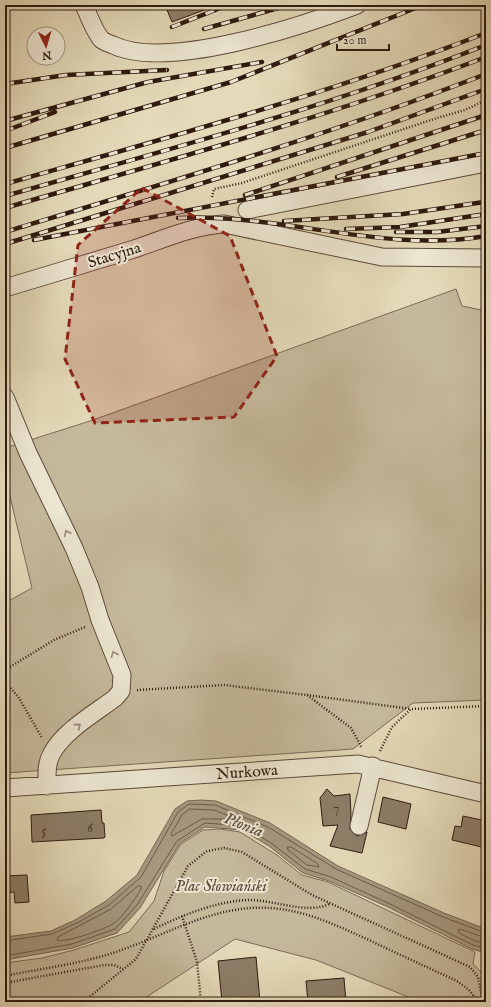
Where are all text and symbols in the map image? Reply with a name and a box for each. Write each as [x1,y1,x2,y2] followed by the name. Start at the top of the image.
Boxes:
[26,26,66,66] north arrow
[337,26,389,52] scale bar
[343,33,366,48] text: 20 m
[41,47,53,62] text: N
[86,238,144,273] street label: Stacyjna
[64,530,72,537] one-way arrow
[110,650,118,657] one-way arrow
[73,723,81,730] one-way arrow
[216,761,279,785] street label: Nurkowa
[333,799,339,817] house number: 7
[221,808,266,843] water label: Płonia
[87,819,94,837] house number: 6
[41,822,47,840] house number: 5
[175,877,268,897] park label: Plac Słowiański

